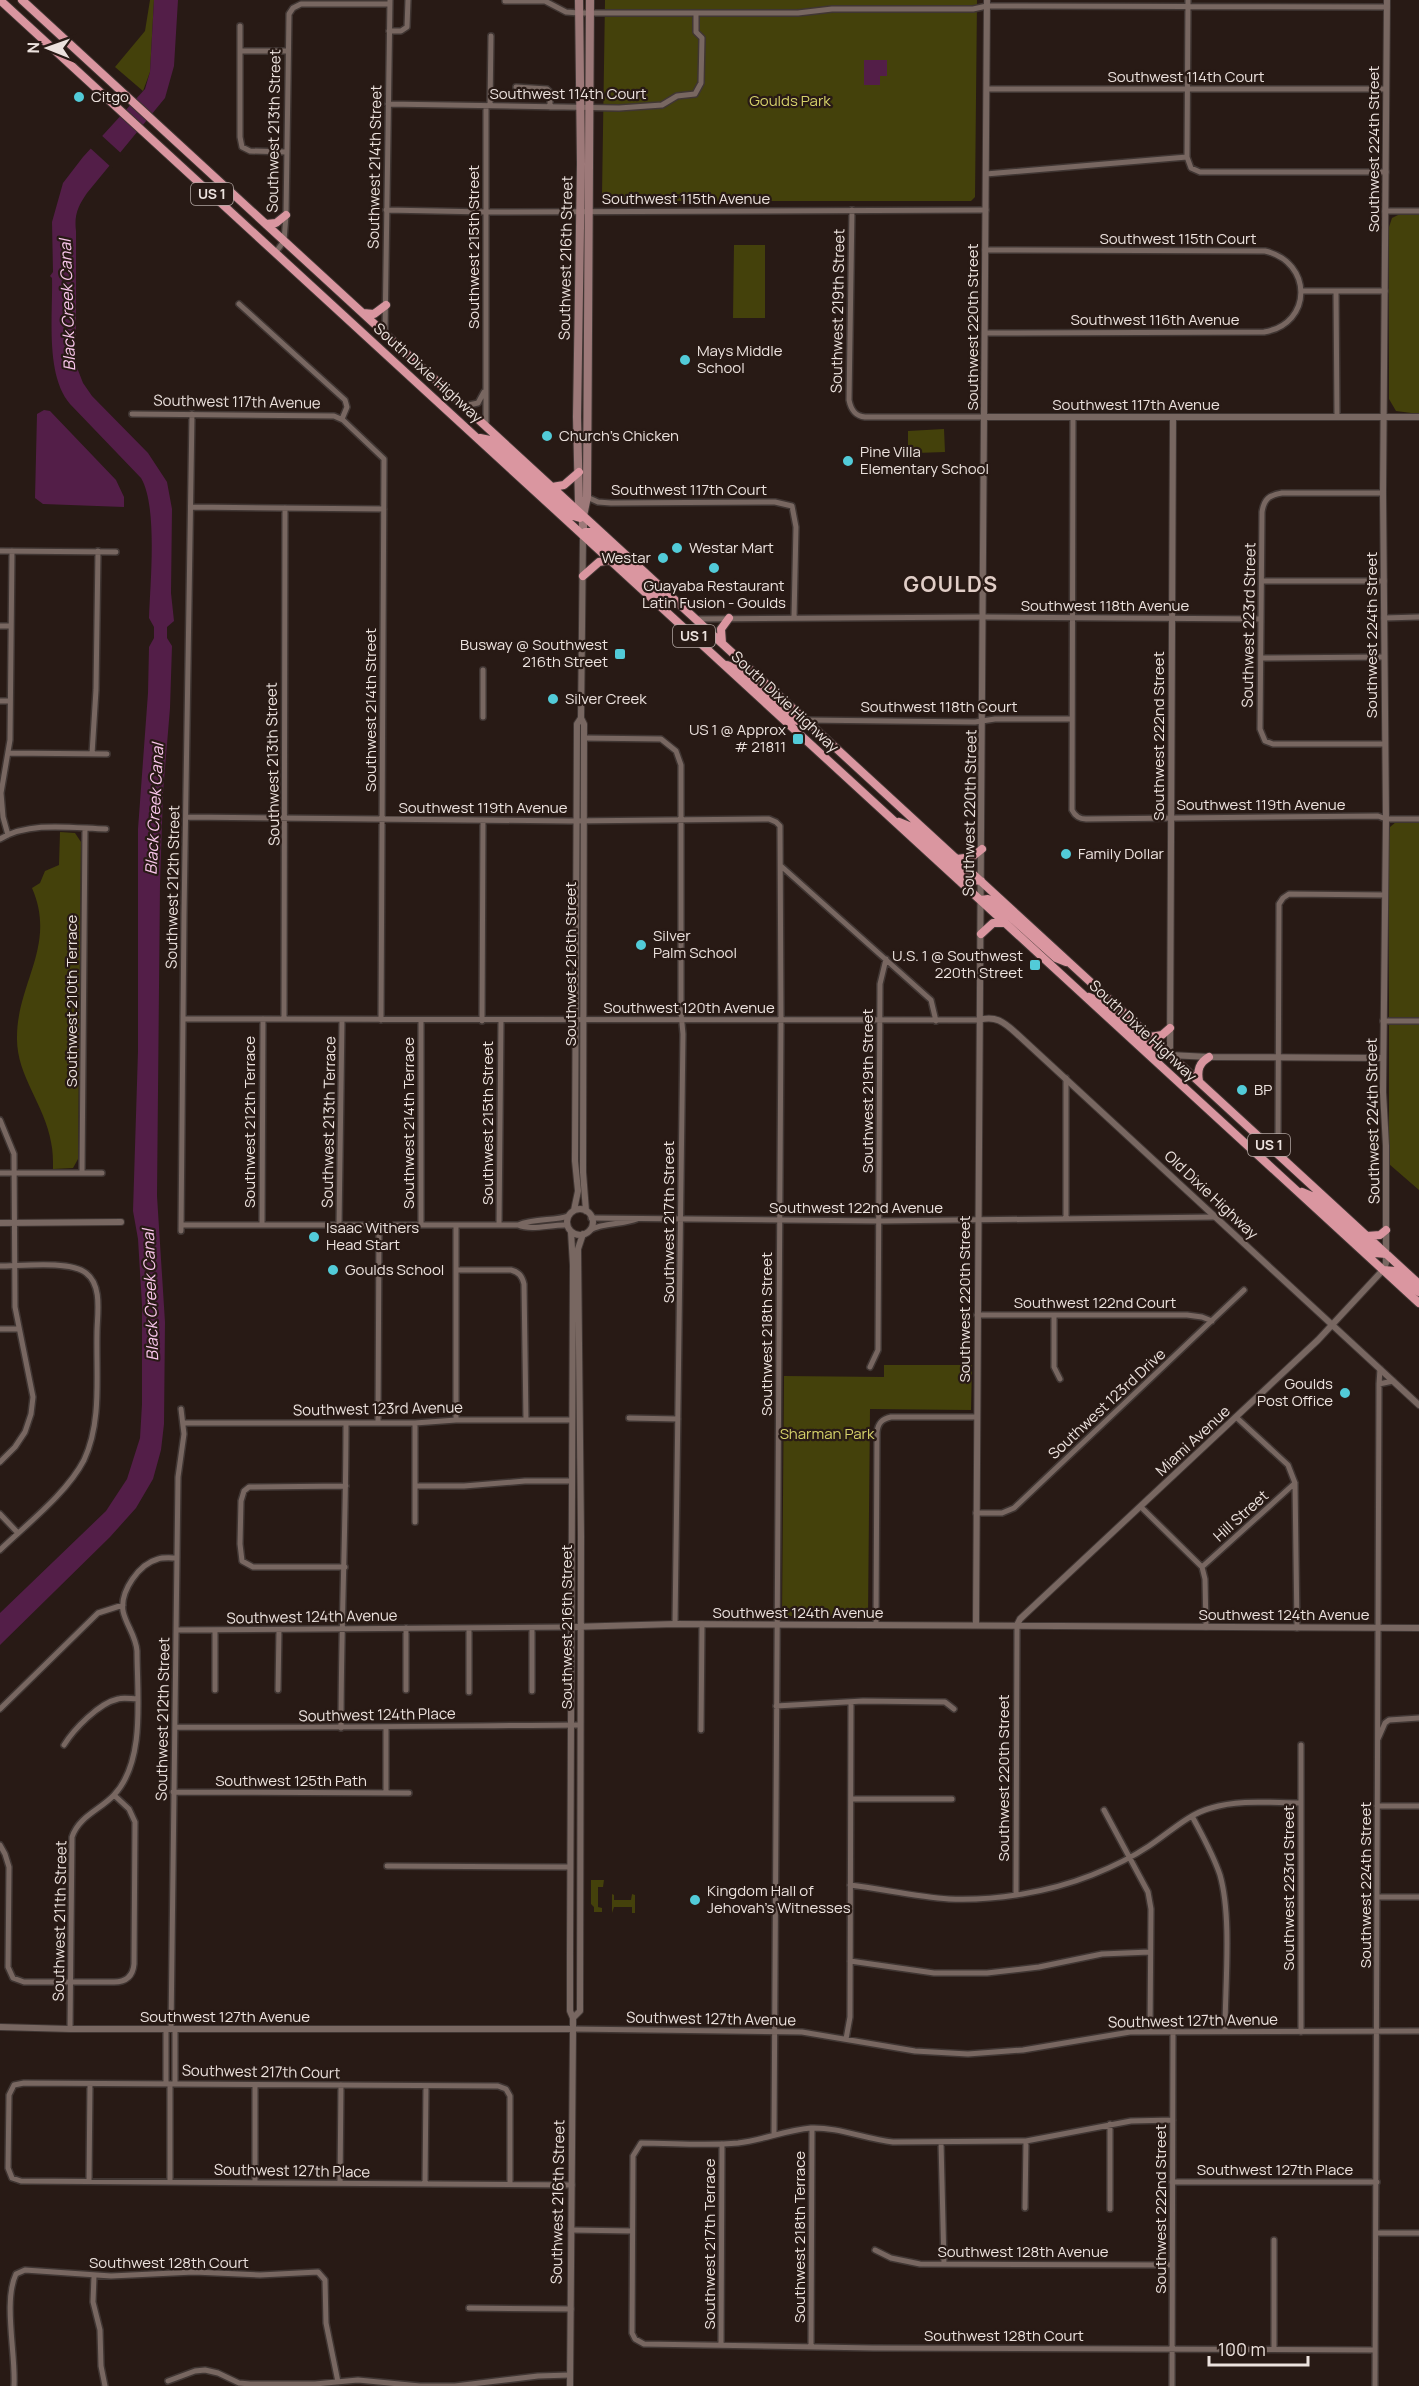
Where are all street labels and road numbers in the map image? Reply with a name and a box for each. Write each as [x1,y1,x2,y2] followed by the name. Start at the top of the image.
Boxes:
[262,49,285,213] street label: Southwest 213th Street
[1107,66,1265,87] street label: Southwest 114th Court
[1363,66,1384,232] street label: Southwest 224th Street
[489,83,647,104] street label: Southwest 114th Court
[363,85,386,249] street label: Southwest 214th Street
[463,165,484,329] street label: Southwest 215th Street
[554,176,577,340] street label: Southwest 216th Street
[191,183,233,205] road number: US 1
[602,188,770,209] street label: Southwest 115th Avenue
[1099,228,1257,249] street label: Southwest 115th Court
[826,229,849,393] street label: Southwest 219th Street
[962,243,983,411] street label: Southwest 220th Street
[1070,309,1240,330] street label: Southwest 116th Avenue
[369,318,487,427] street label: South Dixie Highway
[153,390,321,413] street label: Southwest 117th Avenue
[1052,394,1220,415] street label: Southwest 117th Avenue
[611,479,767,500] street label: Southwest 117th Court
[1237,542,1260,708] street label: Southwest 223rd Street
[1361,552,1382,718] street label: Southwest 224th Street
[1021,595,1189,616] street label: Southwest 118th Avenue
[673,625,715,647] road number: US 1
[360,628,381,792] street label: Southwest 214th Street
[727,646,844,757] street label: South Dixie Highway
[1148,651,1169,821] street label: Southwest 222nd Street
[261,682,284,846] street label: Southwest 213th Street
[860,696,1018,717] street label: Southwest 118th Court
[958,729,981,897] street label: Southwest 220th Street
[1176,794,1346,815] street label: Southwest 119th Avenue
[398,797,568,818] street label: Southwest 119th Avenue
[161,805,184,969] street label: Southwest 212th Street
[560,882,581,1046] street label: Southwest 216th Street
[61,915,82,1087] street label: Southwest 210th Terrace
[1085,975,1202,1086] street label: South Dixie Highway
[603,997,775,1018] street label: Southwest 120th Avenue
[857,1009,878,1173] street label: Southwest 219th Street
[239,1036,260,1208] street label: Southwest 212th Terrace
[317,1036,341,1208] street label: Southwest 213th Terrace
[398,1037,419,1209] street label: Southwest 214th Terrace
[1361,1038,1384,1204] street label: Southwest 224th Street
[477,1041,498,1205] street label: Southwest 215th Street
[1248,1134,1290,1156] road number: US 1
[658,1141,679,1303] street label: Southwest 217th Street
[1160,1146,1263,1244] street label: Old Dixie Highway
[769,1197,943,1218] street label: Southwest 122nd Avenue
[954,1215,975,1383] street label: Southwest 220th Street
[756,1252,777,1416] street label: Southwest 218th Street
[1014,1292,1176,1313] street label: Southwest 122nd Court
[1043,1343,1170,1464] street label: Southwest 123rd Drive
[293,1397,463,1420] street label: Southwest 123rd Avenue
[1151,1400,1235,1481] street label: Miami Avenue
[1208,1485,1273,1546] street label: Hill Street
[556,1545,577,1709] street label: Southwest 216th Street
[712,1602,884,1623] street label: Southwest 124th Avenue
[1198,1604,1370,1625] street label: Southwest 124th Avenue
[226,1605,398,1628] street label: Southwest 124th Avenue
[151,1637,174,1801] street label: Southwest 212th Street
[993,1694,1014,1862] street label: Southwest 220th Street
[298,1703,456,1726] street label: Southwest 124th Place
[215,1770,367,1791] street label: Southwest 125th Path
[1355,1802,1376,1968] street label: Southwest 224th Street
[1278,1805,1299,1971] street label: Southwest 223rd Street
[48,1840,71,2002] street label: Southwest 211th Street
[140,2006,310,2027] street label: Southwest 127th Avenue
[626,2007,796,2030] street label: Southwest 127th Avenue
[1108,2009,1278,2032] street label: Southwest 127th Avenue
[182,2060,340,2083] street label: Southwest 217th Court
[546,2120,569,2284] street label: Southwest 216th Street
[1150,2124,1171,2294] street label: Southwest 222nd Street
[789,2151,810,2323] street label: Southwest 218th Terrace
[699,2158,720,2329] street label: Southwest 217th Terrace
[214,2159,371,2182] street label: Southwest 127th Place
[1197,2159,1353,2180] street label: Southwest 127th Place
[937,2241,1109,2262] street label: Southwest 128th Avenue
[89,2252,249,2273] street label: Southwest 128th Court
[924,2325,1084,2346] street label: Southwest 128th Court

